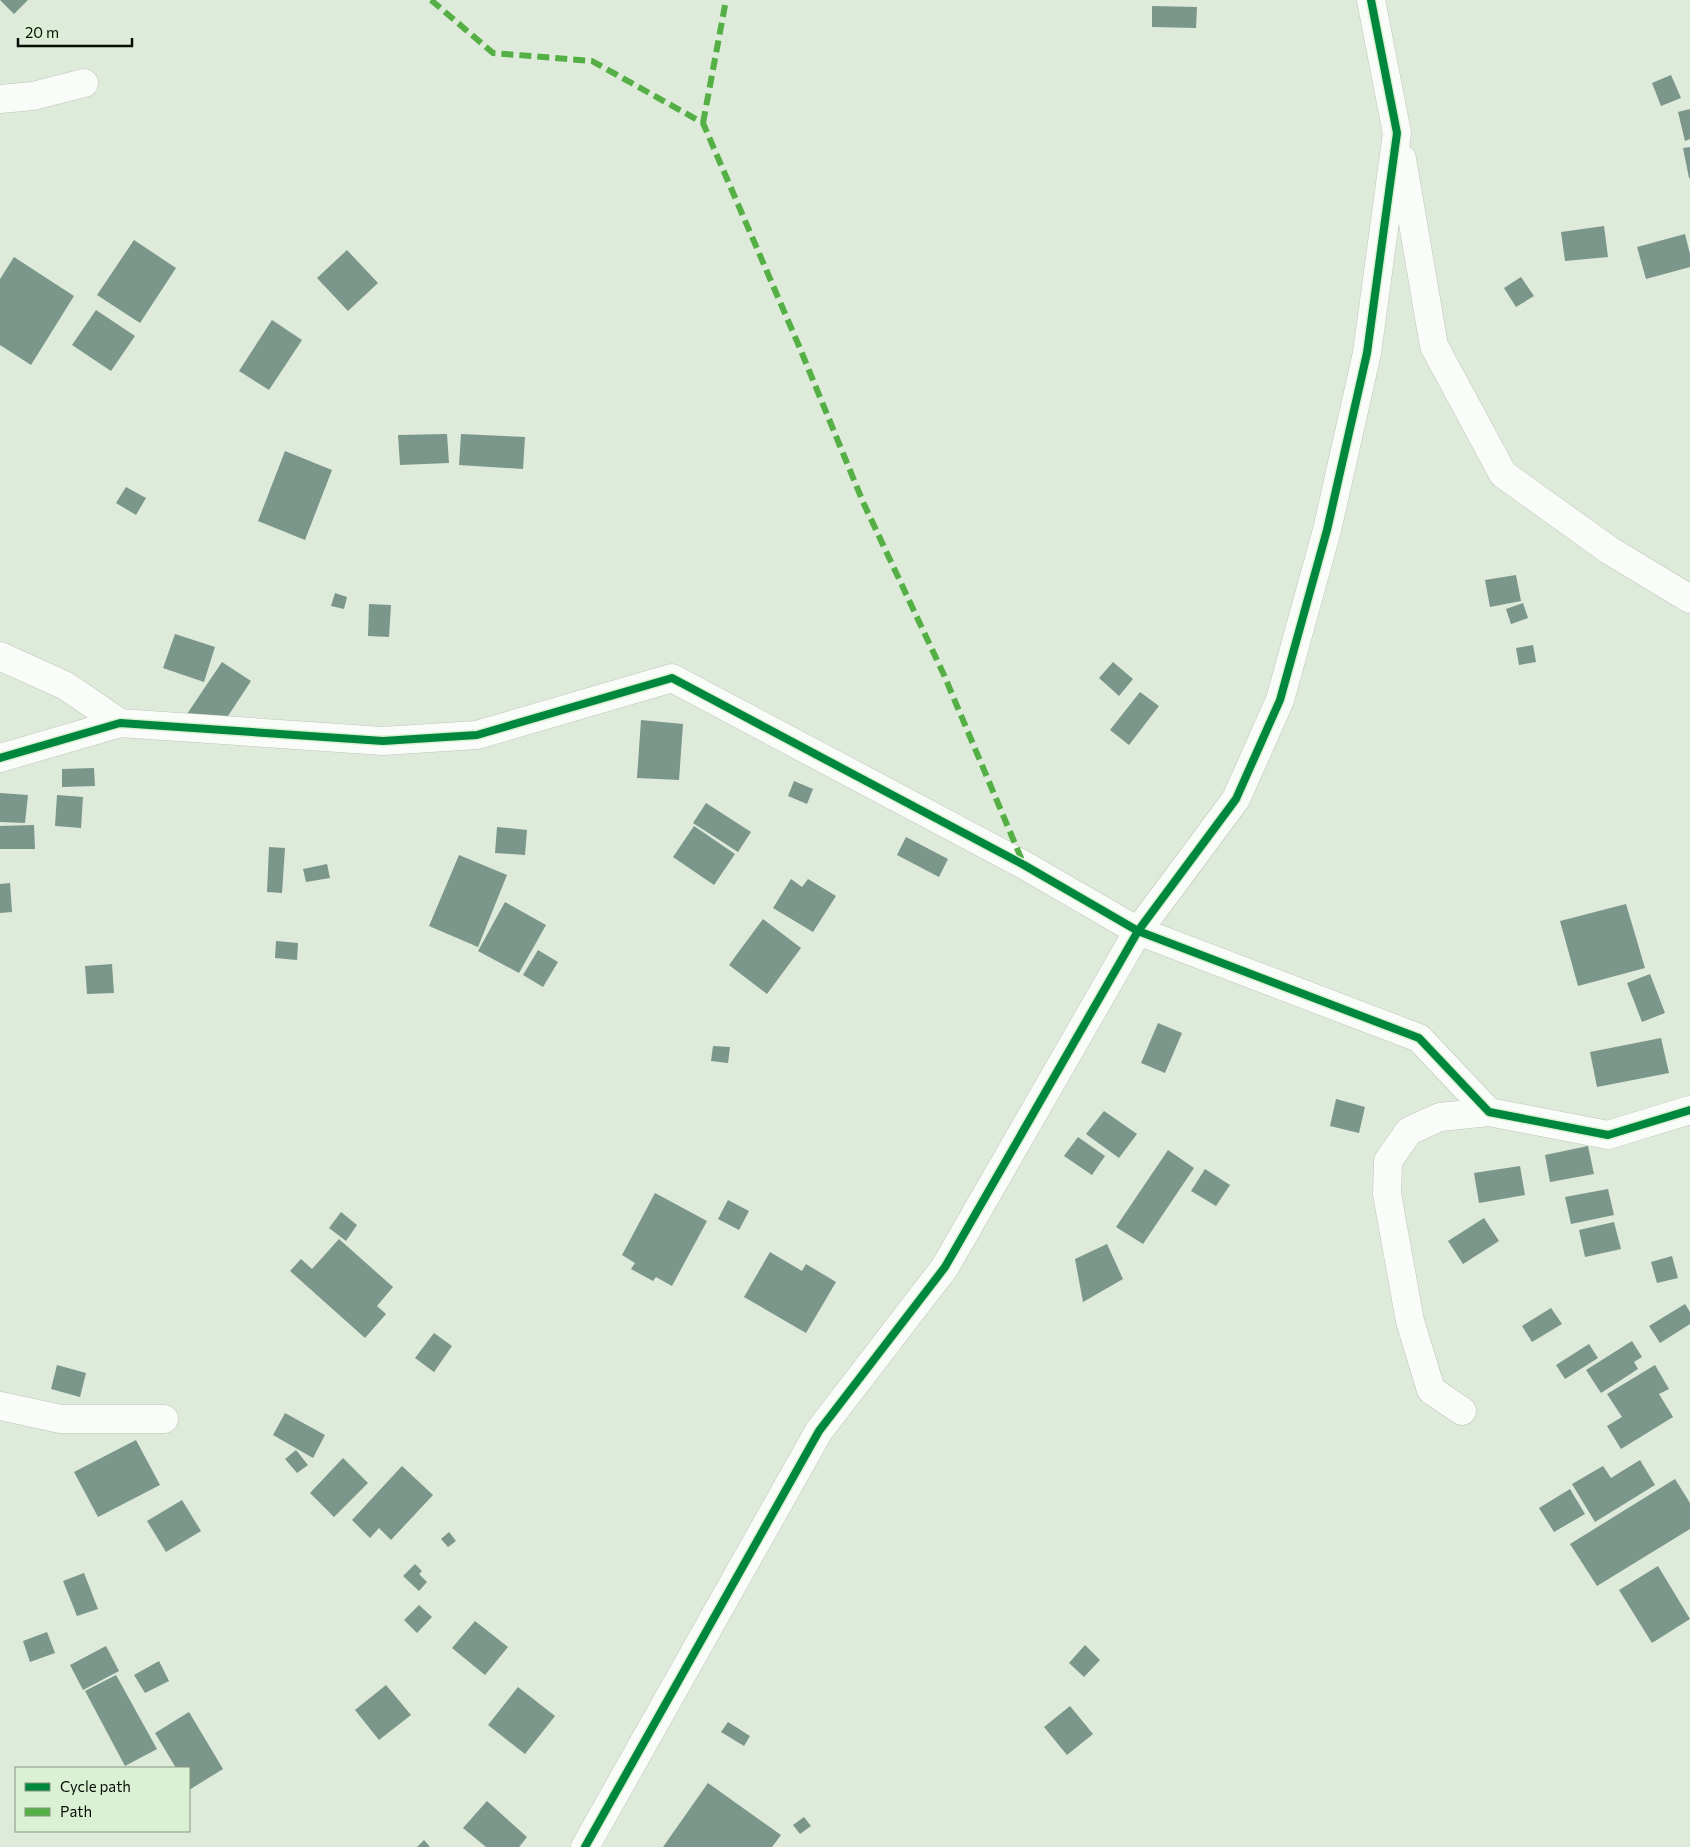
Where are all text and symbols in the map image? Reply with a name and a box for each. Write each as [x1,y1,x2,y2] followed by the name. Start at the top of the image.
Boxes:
[18,15,131,47] scale bar
[25,23,59,41] text: 20 m
[15,1767,190,1832] legend
[60,1777,131,1795] text: Cycle path
[60,1802,92,1820] text: Path

